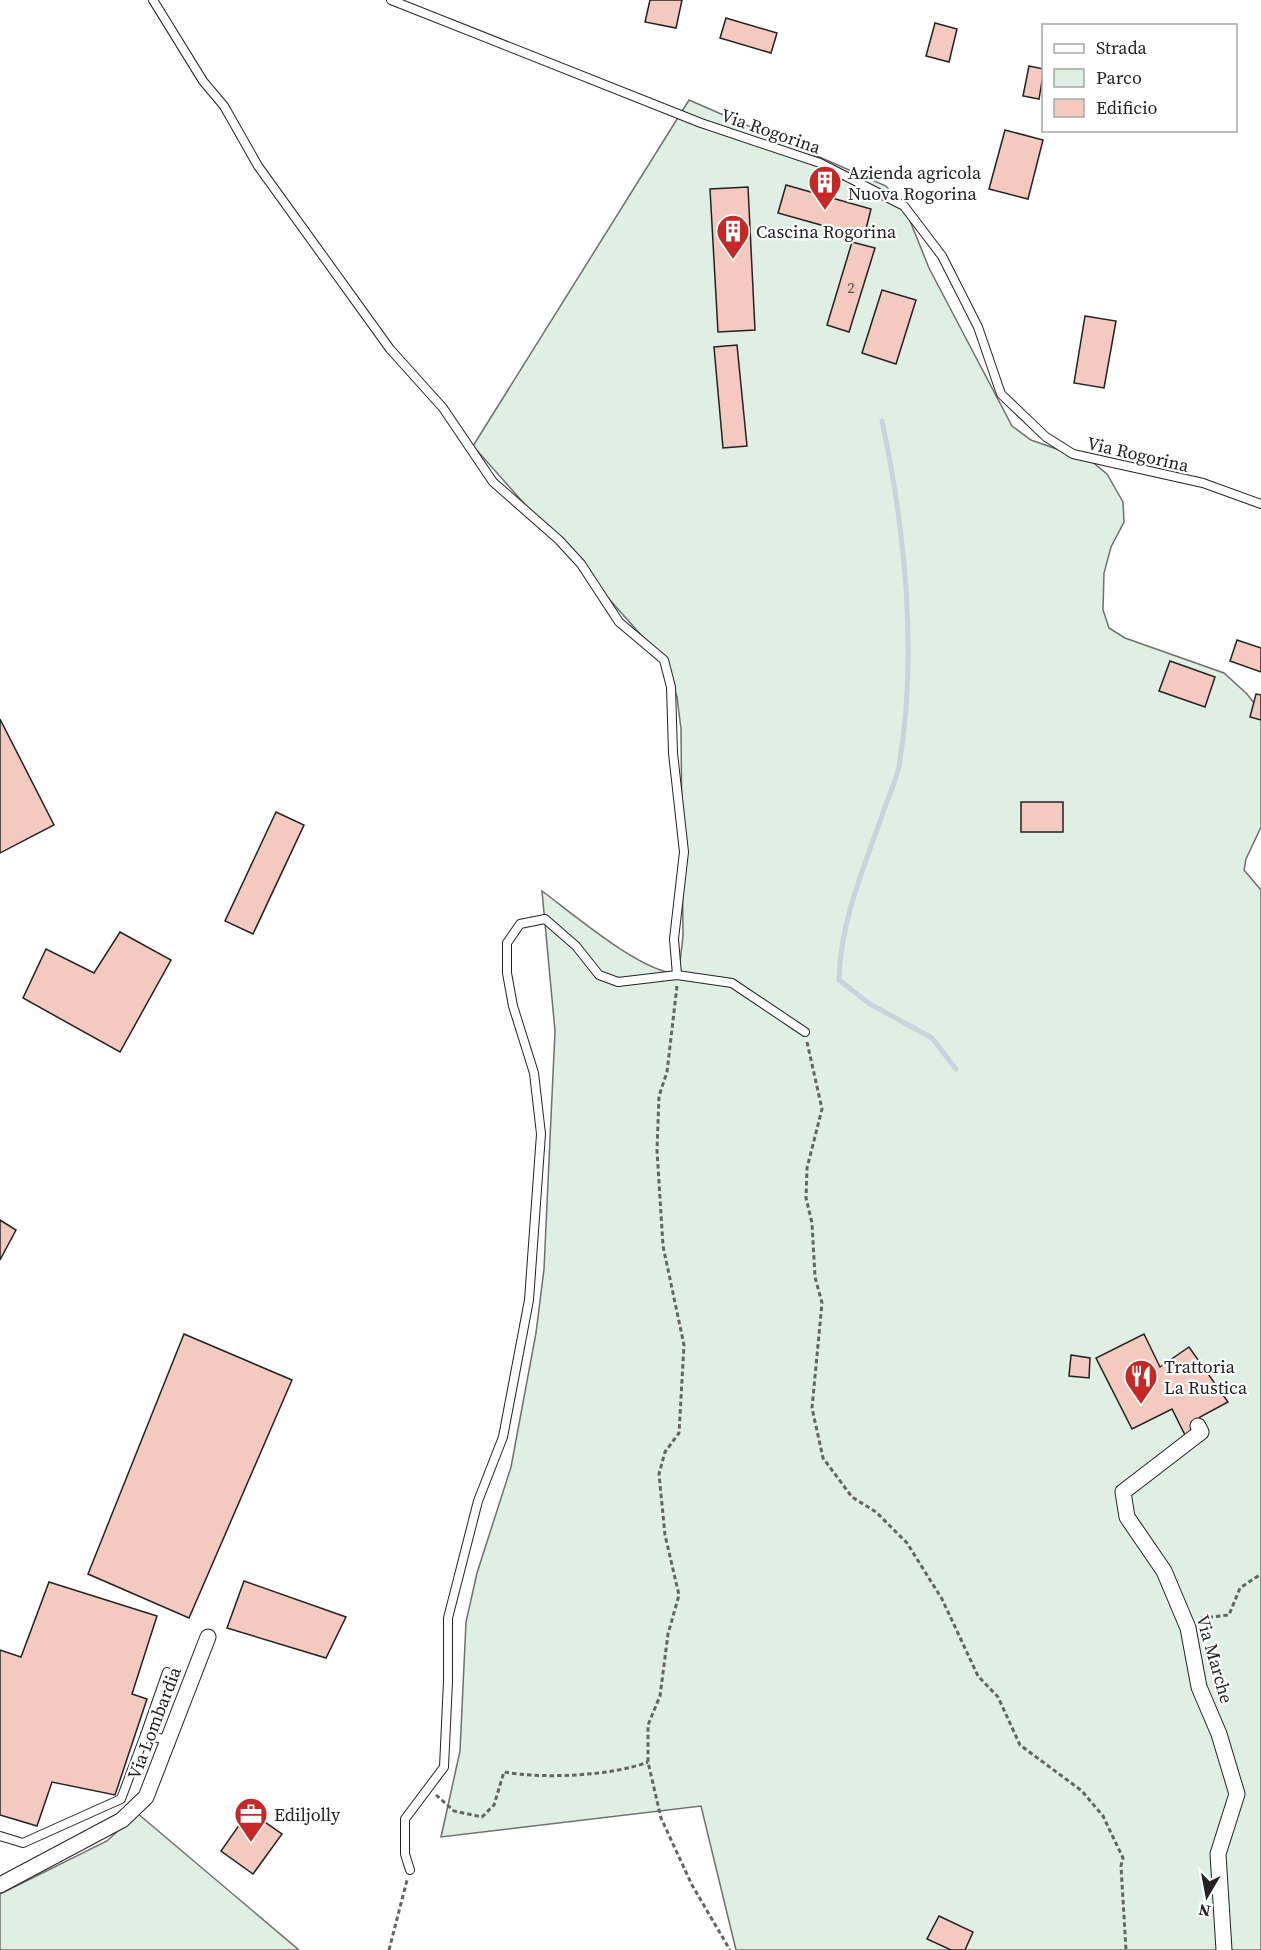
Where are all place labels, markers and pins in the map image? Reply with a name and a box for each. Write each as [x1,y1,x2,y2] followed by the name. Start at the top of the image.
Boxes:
[848,160,982,206] place label: Azienda agricola Nuova Rogorina
[807,164,843,211] building icon: Azienda agricola Nuova Rogorina
[715,213,751,260] building icon: Cascina Rogorina
[756,219,897,244] place label: Cascina Rogorina
[1164,1354,1248,1400] place label: Trattoria La Rustica
[1123,1358,1159,1405] restaurant icon: Trattoria La Rustica
[233,1796,269,1843] office icon: Ediljolly
[274,1802,341,1827] place label: Ediljolly

